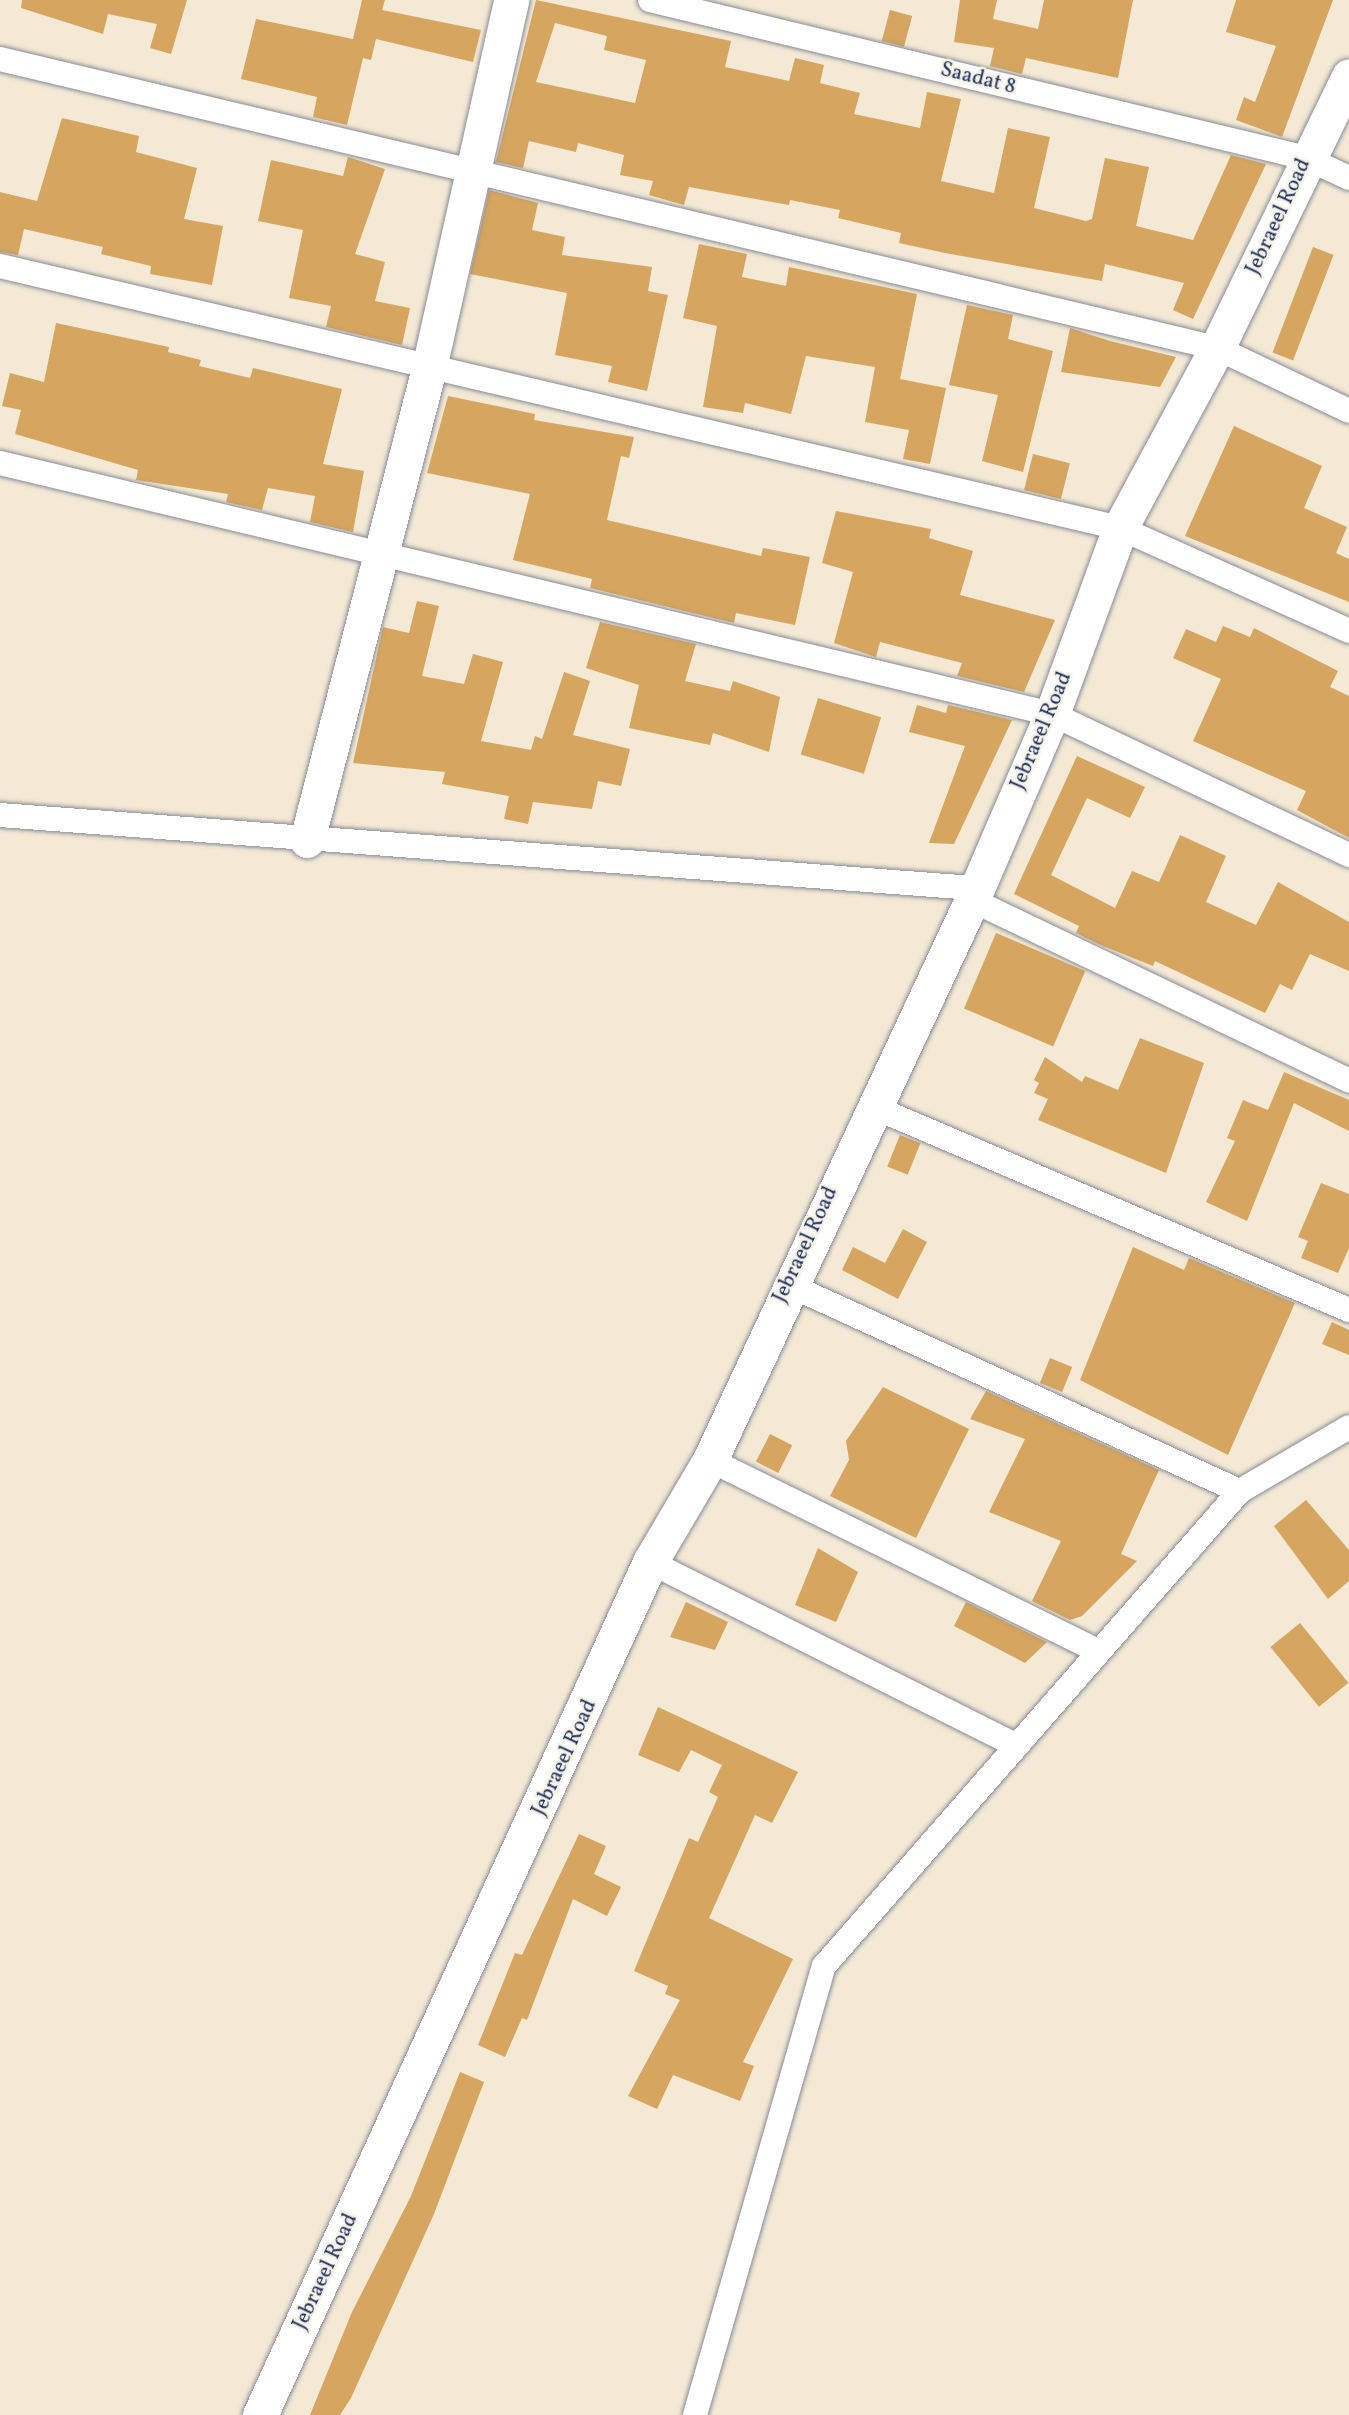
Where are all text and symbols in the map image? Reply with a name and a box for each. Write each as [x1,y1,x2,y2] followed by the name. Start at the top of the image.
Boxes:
[938,57,1018,101] street label: Saadat 8
[1241,155,1317,279] street label: Jebraeel Road
[1006,668,1078,794] street label: Jebraeel Road
[768,1183,844,1307] street label: Jebraeel Road
[527,1696,603,1820] street label: Jebraeel Road
[288,2210,364,2334] street label: Jebraeel Road

